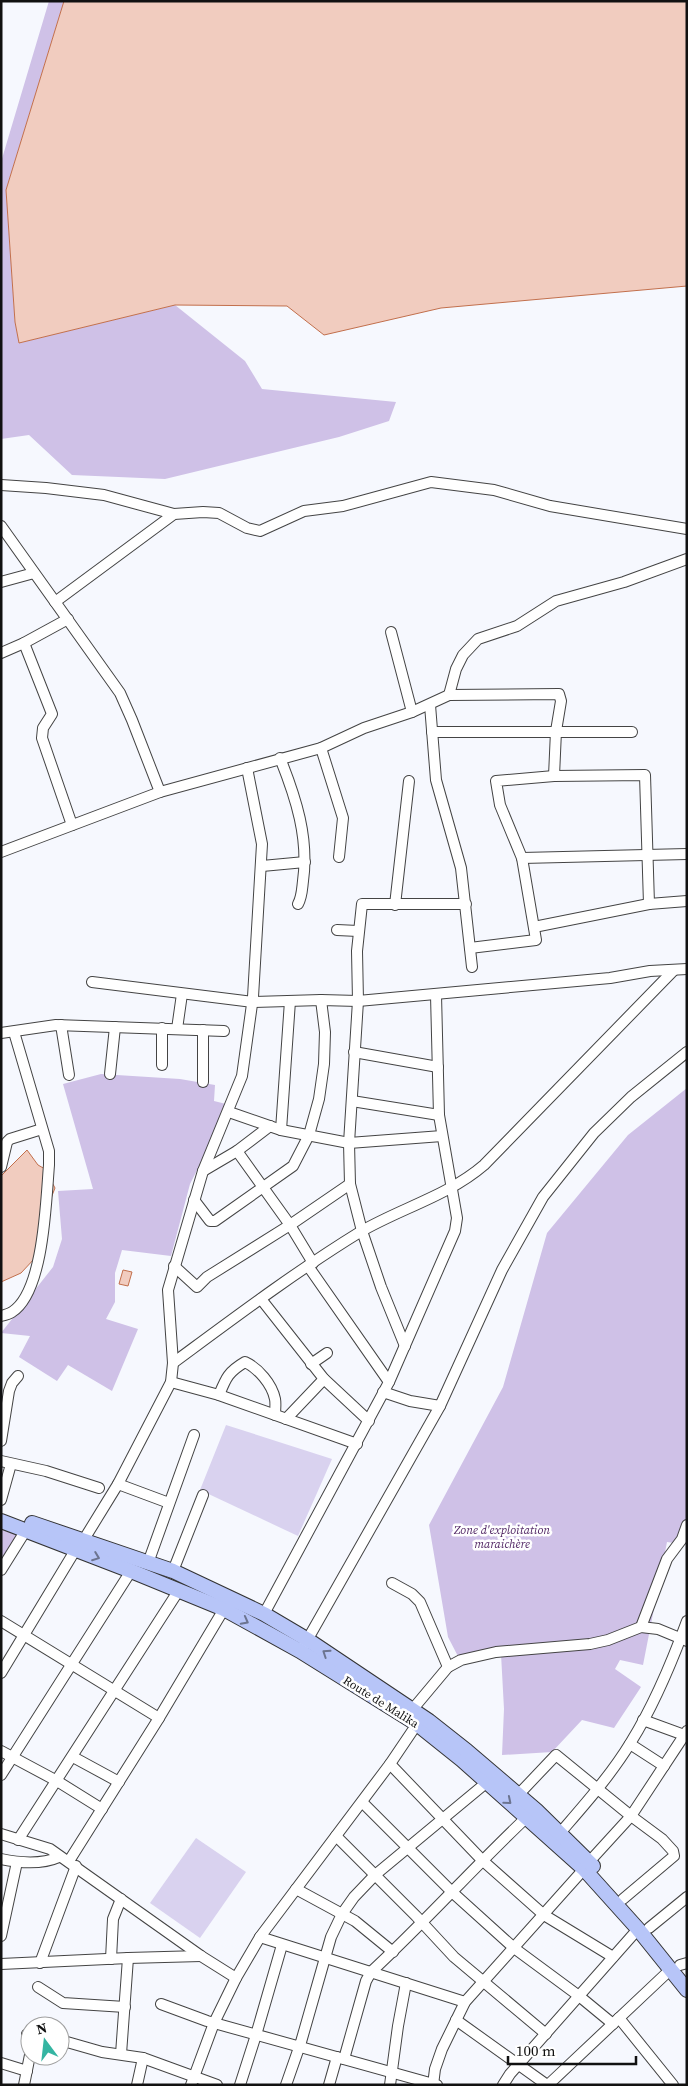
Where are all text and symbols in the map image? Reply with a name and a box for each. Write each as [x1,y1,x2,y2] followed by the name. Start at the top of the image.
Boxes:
[453,1522,550,1552] park label: Zone d'exploitation maraichère
[91,1551,100,1561] one-way arrow
[240,1615,249,1625] one-way arrow
[323,1649,332,1659] one-way arrow
[340,1672,423,1732] street label: Route de Malika
[502,1796,511,1804] one-way arrow
[20,2016,70,2066] north arrow
[34,2017,49,2039] text: N
[508,2034,636,2066] scale bar
[516,2040,556,2061] text: 100 m

